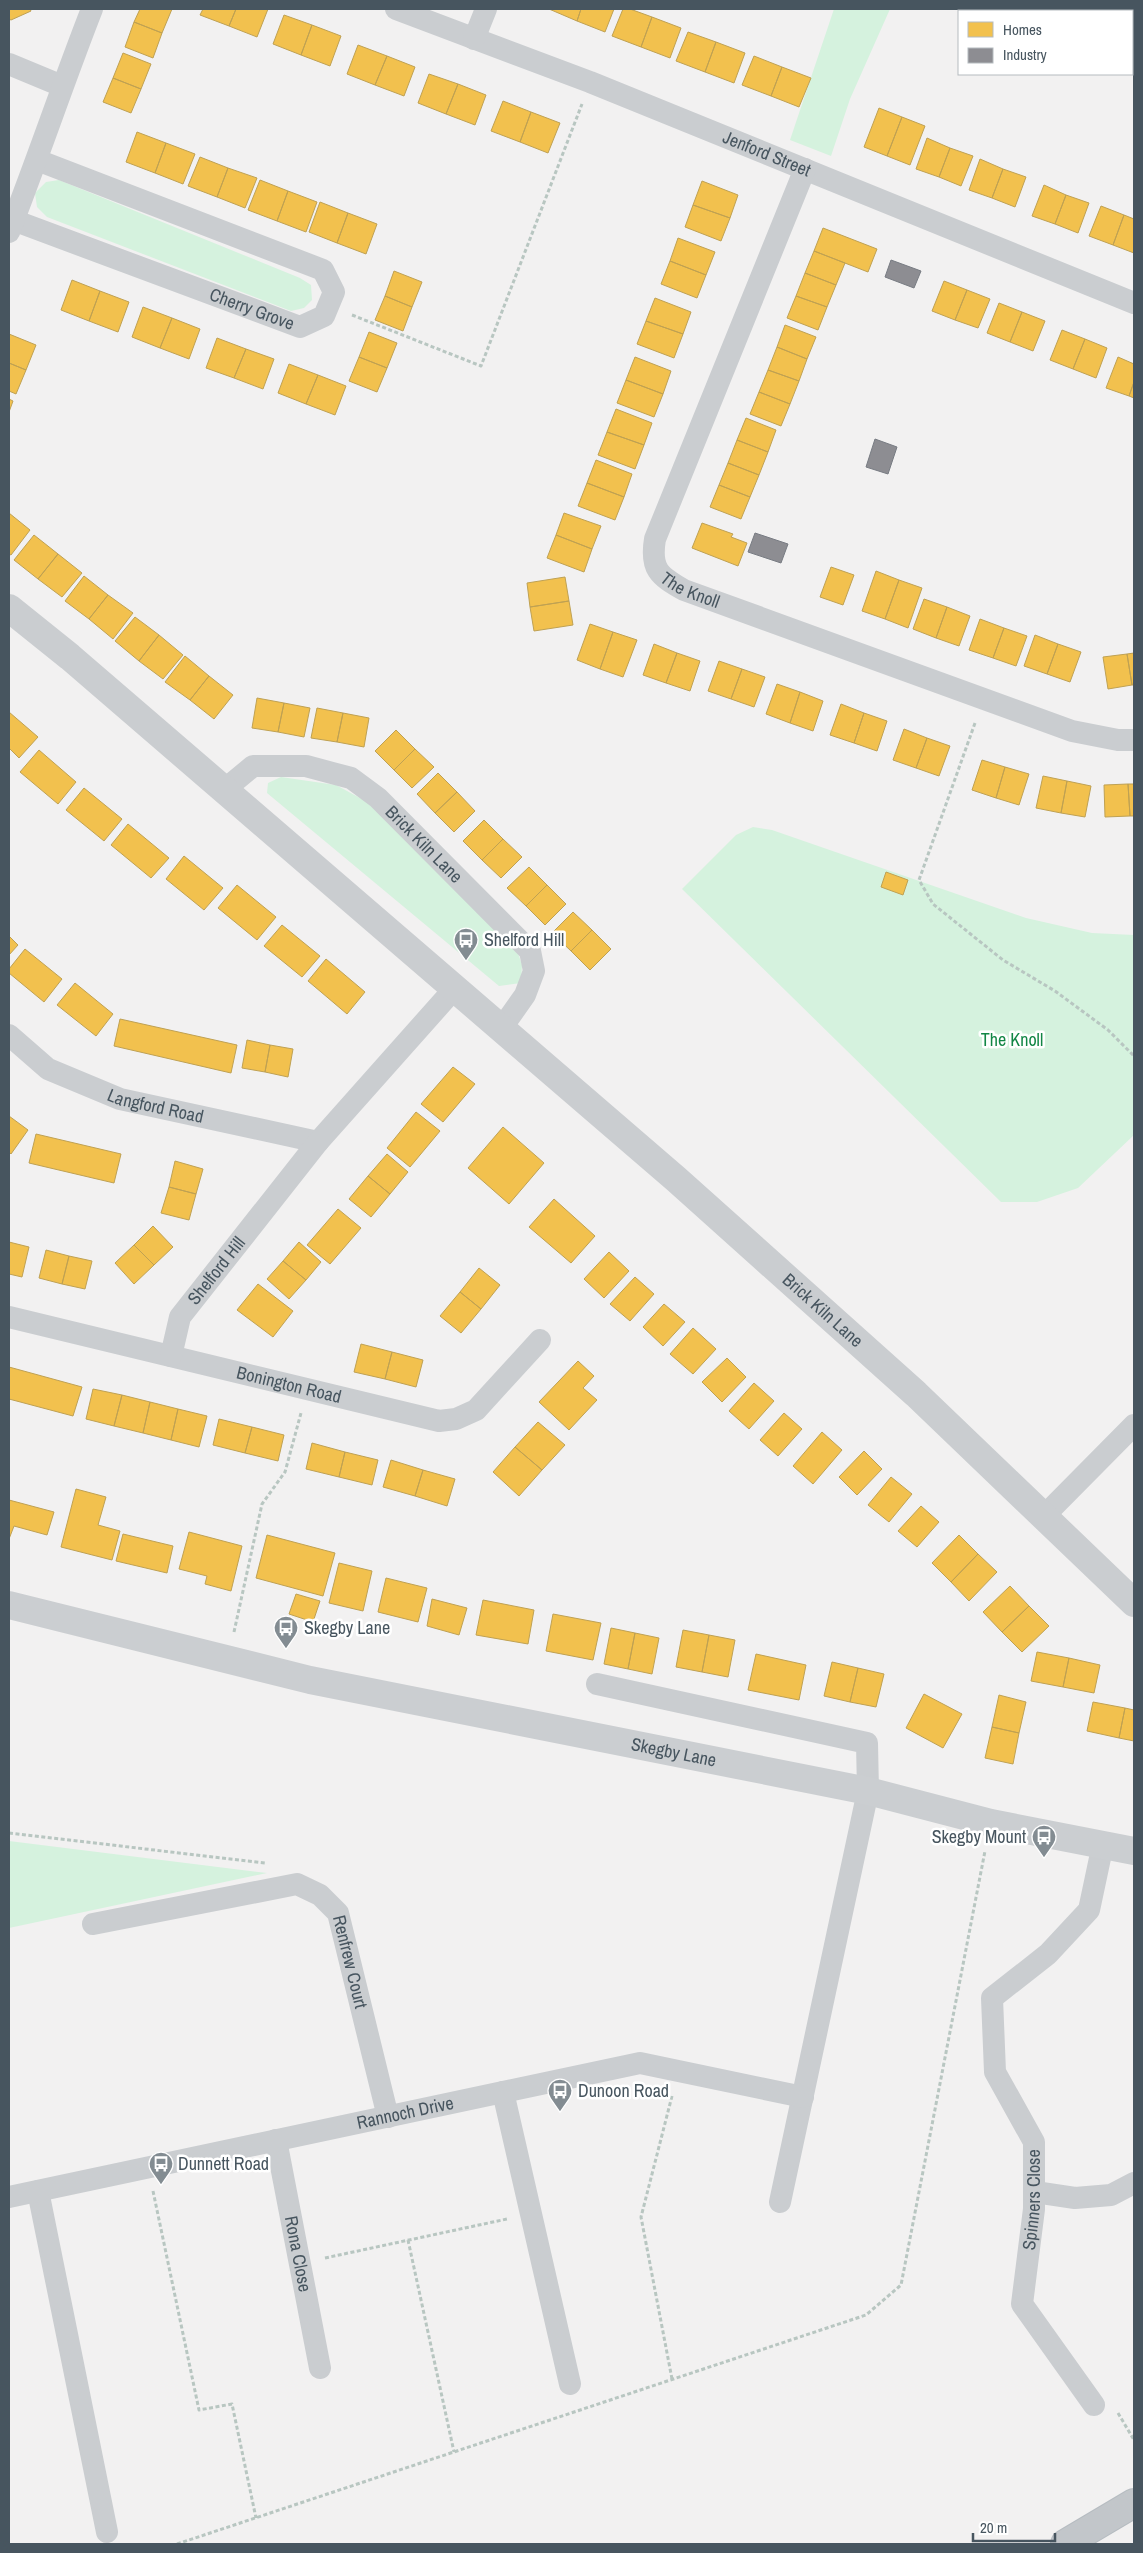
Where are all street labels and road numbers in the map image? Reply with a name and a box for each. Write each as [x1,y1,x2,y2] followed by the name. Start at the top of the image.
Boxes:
[719,124,815,182] street label: Jenford Street
[206,281,298,336] street label: Cherry Grove
[655,566,723,614] street label: The Knoll
[380,800,468,888] street label: Brick Kiln Lane
[104,1082,206,1129] street label: Langford Road
[181,1231,251,1310] street label: Shelford Hill
[777,1267,869,1353] street label: Brick Kiln Lane
[234,1360,344,1409] street label: Bonington Road
[629,1731,719,1773] street label: Skegby Lane
[327,1912,374,2011] street label: Renfrew Court
[354,2090,456,2135] street label: Rannoch Drive
[1016,2149,1046,2251] street label: Spinners Close
[279,2214,318,2294] street label: Rona Close

